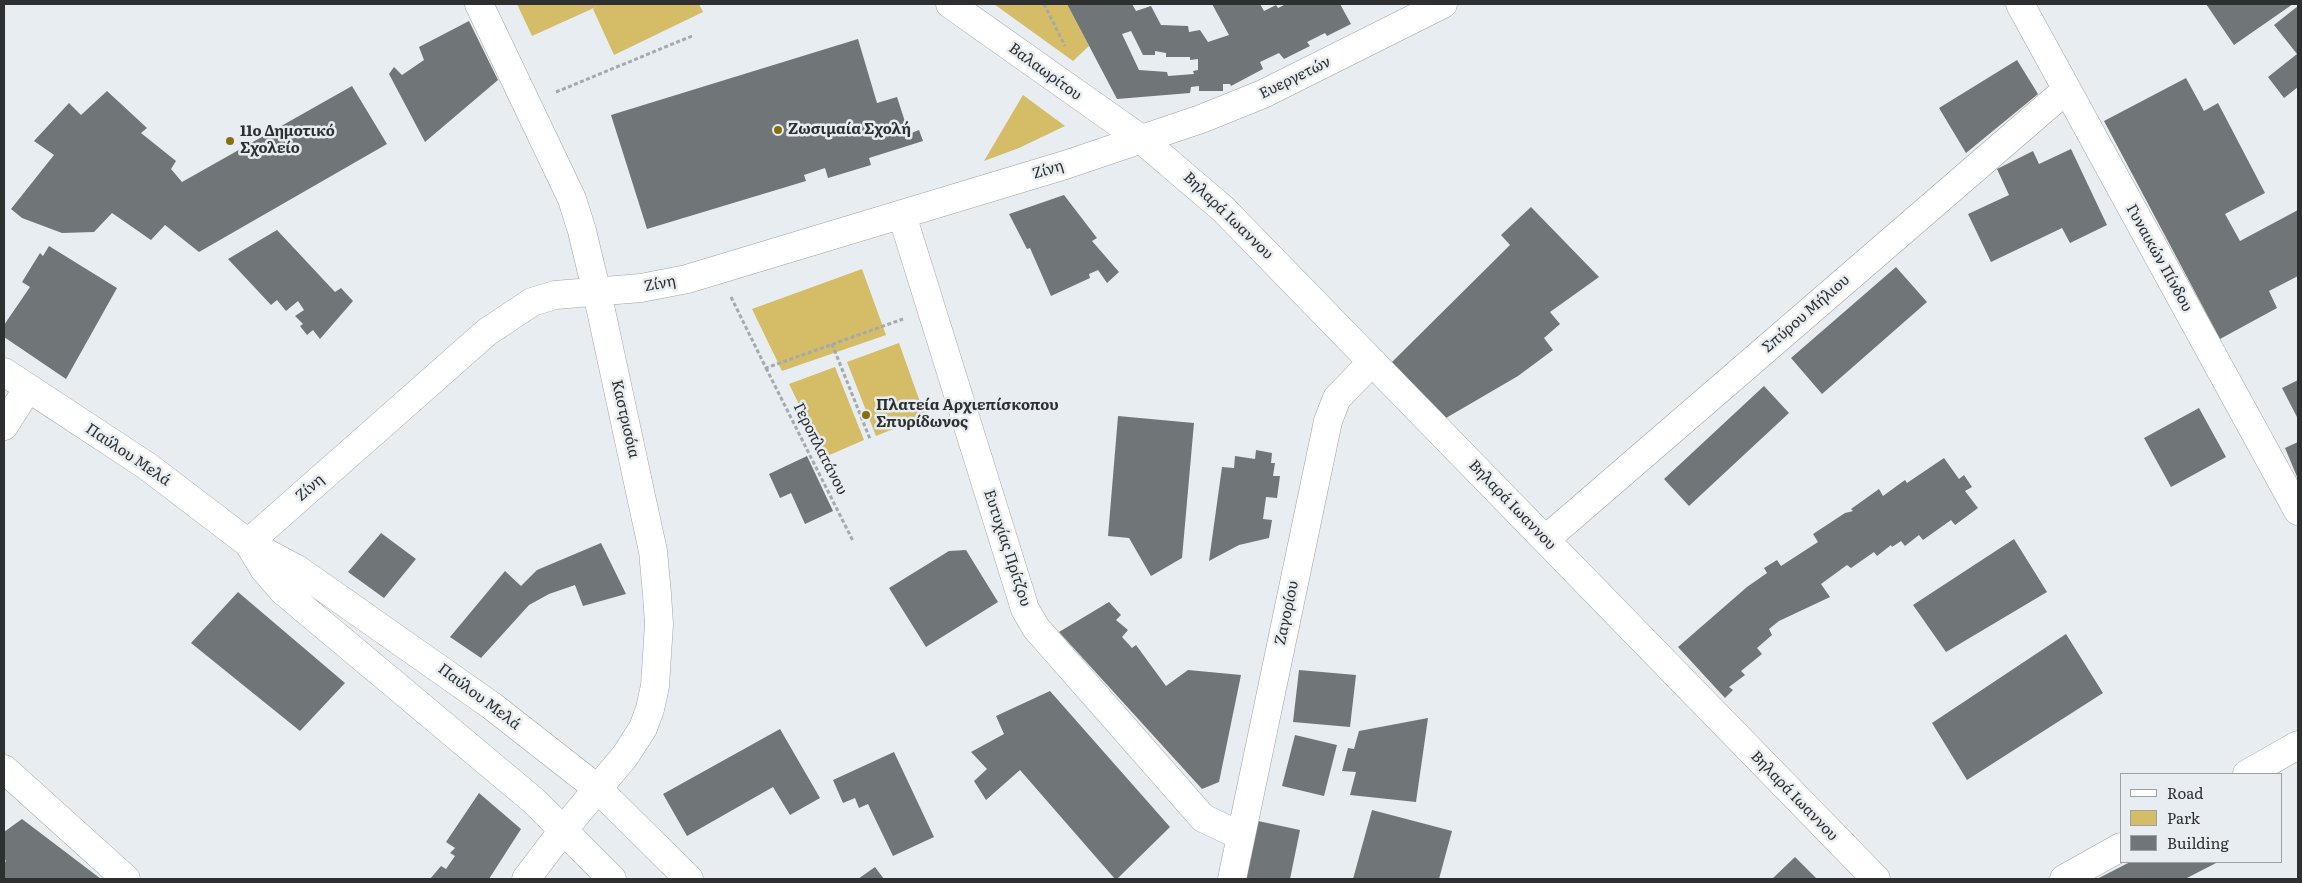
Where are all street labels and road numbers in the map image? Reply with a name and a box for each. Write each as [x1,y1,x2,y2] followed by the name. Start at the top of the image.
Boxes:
[1005,40,1085,104] street label: Βαλαωρίτου
[1256,53,1334,103] street label: Ευεργετών
[1030,157,1066,183] street label: Ζίνη
[1179,169,1277,263] street label: Βηλαρά Ιωαννου
[2122,201,2196,315] street label: Γυναικών Πίνδου
[1759,271,1853,357] street label: Σπύρου Μήλιου
[643,272,677,296] street label: Ζίνη
[607,378,643,460] street label: Καστρισόια
[789,400,851,498] street label: Γεροπλατάνου
[82,420,174,490] street label: Παύλου Μελά
[1465,456,1559,554] street label: Βηλαρά Ιωαννου
[292,471,328,505] street label: Ζίνη
[980,487,1034,609] street label: Ευτυχίας Πρίτζου
[1271,579,1303,647] street label: Ζαγορίου
[434,660,524,734] street label: Παύλου Μελά
[1747,747,1841,845] street label: Βηλαρά Ιωαννου

